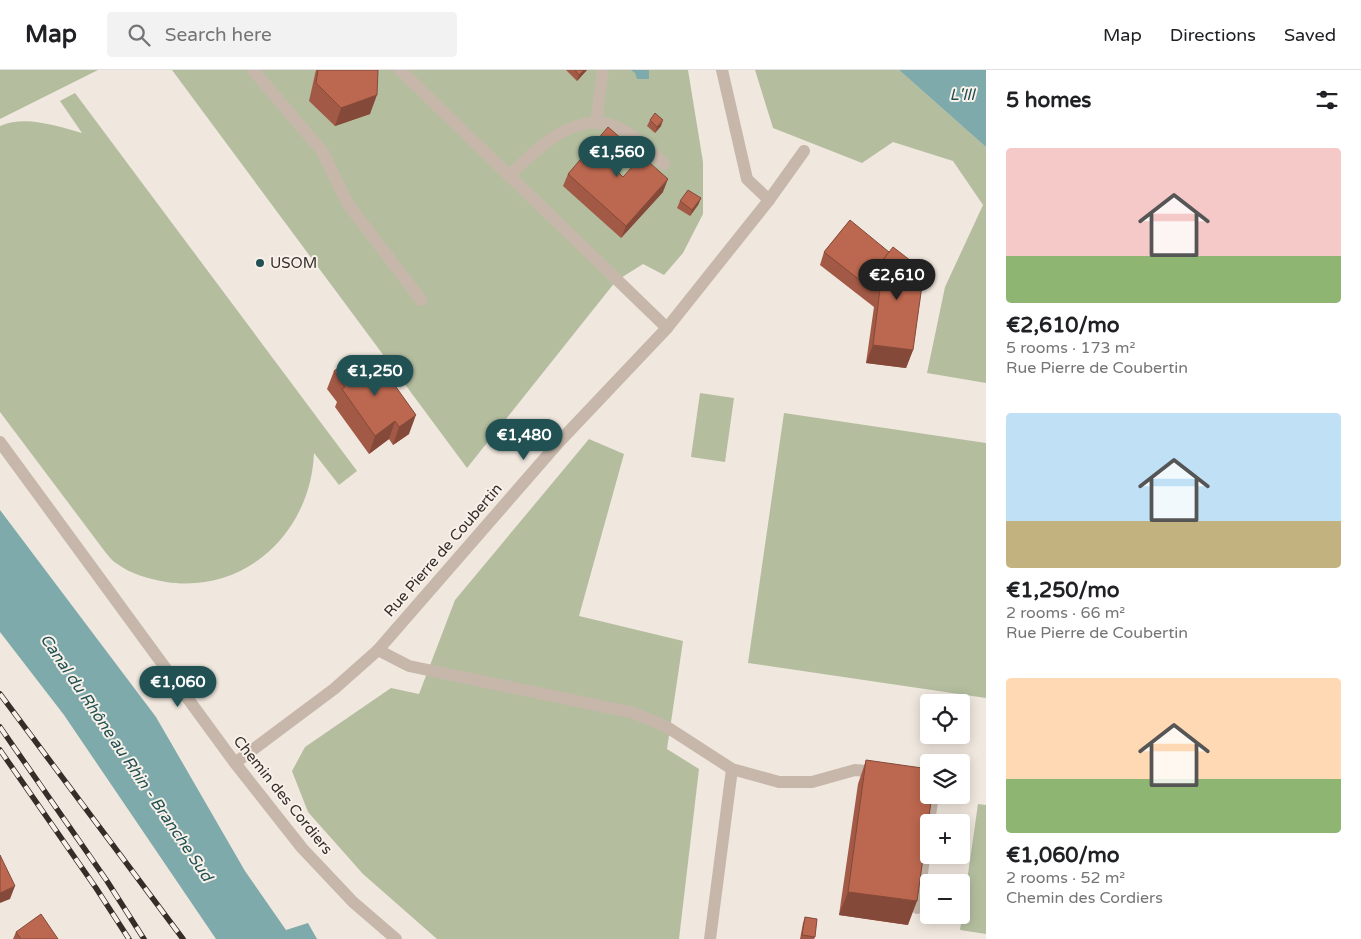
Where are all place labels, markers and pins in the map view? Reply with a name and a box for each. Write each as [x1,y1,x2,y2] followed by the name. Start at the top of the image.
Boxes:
[576,136,658,178] pin: €1,560
[270,254,317,272] place label: USOM
[254,257,266,269] marker: USOM
[856,258,938,301] pin: €2,610
[334,354,416,397] pin: €1,250
[483,418,565,461] pin: €1,480
[137,666,219,708] pin: €1,060

